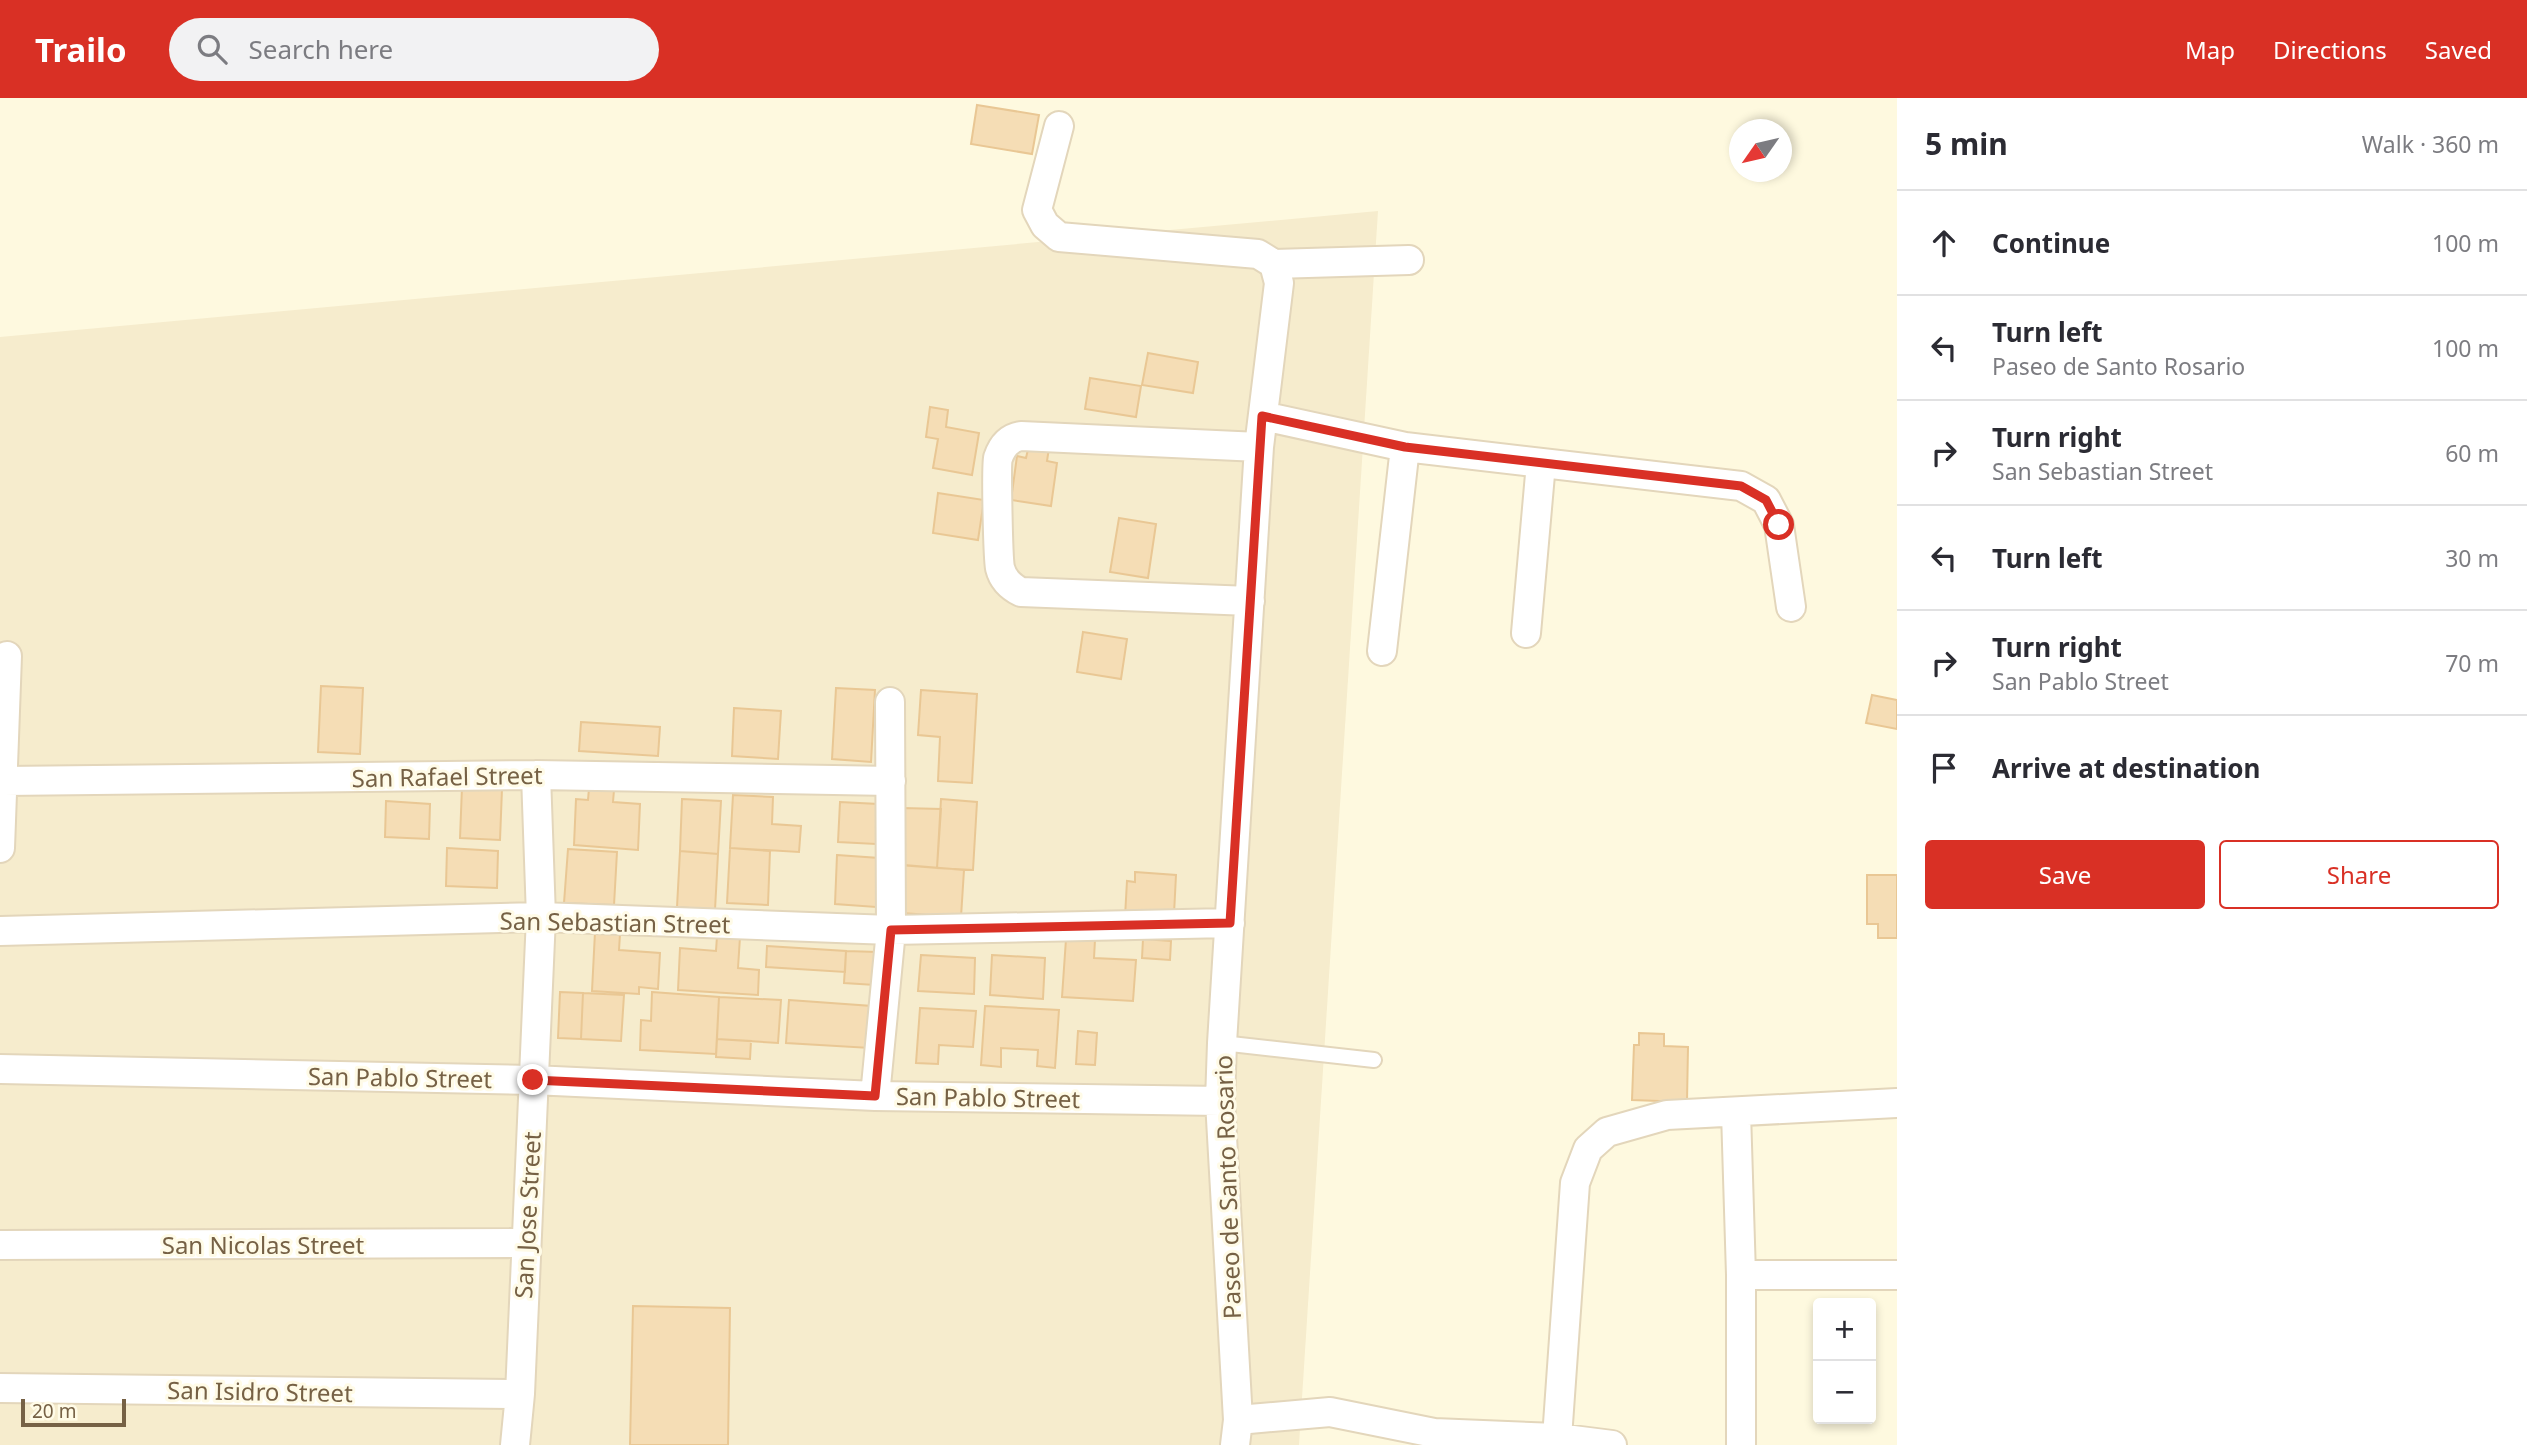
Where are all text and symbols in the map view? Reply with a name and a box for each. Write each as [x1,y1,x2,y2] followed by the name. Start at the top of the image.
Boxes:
[169,18,659,81] search box
[35,27,127,72] text: Trailo
[193,30,231,68] icon: search
[249,31,393,67] text: Search here
[2185,33,2235,66] text: Map
[2273,33,2387,66] text: Directions
[2425,33,2492,66] text: Saved
[1729,119,1792,182] north arrow
[1925,123,2008,164] text: 5 min
[2362,128,2499,160] text: Walk · 360 m
[1925,224,1963,262] icon: ahead
[1992,225,2110,261] text: Continue
[2432,227,2499,259] text: 100 m
[1992,314,2103,350] text: Turn left
[1925,329,1963,367] icon: left
[2432,332,2499,364] text: 100 m
[1992,350,2245,382] text: Paseo de Santo Rosario
[1992,419,2122,455] text: Turn right
[1925,434,1963,472] icon: right
[2445,437,2499,469] text: 60 m
[1992,455,2213,487] text: San Sebastian Street
[1763,509,1794,540] route start
[1925,539,1963,577] icon: left
[1992,540,2103,576] text: Turn left
[2445,542,2499,574] text: 30 m
[1992,629,2122,665] text: Turn right
[1925,644,1963,682] icon: right
[2445,647,2499,679] text: 70 m
[1992,665,2169,697] text: San Pablo Street
[1925,749,1963,787] icon: arrive
[1992,750,2261,786] text: Arrive at destination
[351,758,543,794] street label: San Rafael Street
[1925,840,2205,909] button: Save
[2219,840,2499,909] button: Share
[499,903,731,941] street label: San Sebastian Street
[1206,1054,1248,1320] street label: Paseo de Santo Rosario
[308,1059,493,1095] street label: San Pablo Street
[517,1064,548,1095] route end
[896,1079,1081,1115] street label: San Pablo Street
[506,1130,548,1299] street label: San Jose Street
[162,1228,365,1261] street label: San Nicolas Street
[1813,1298,1876,1424] map controls
[1813,1298,1876,1361] button: +
[1813,1361,1876,1424] button: −
[167,1373,353,1409] street label: San Isidro Street
[21,1396,126,1428] scale bar
[32,1398,76,1424] text: 20 m

